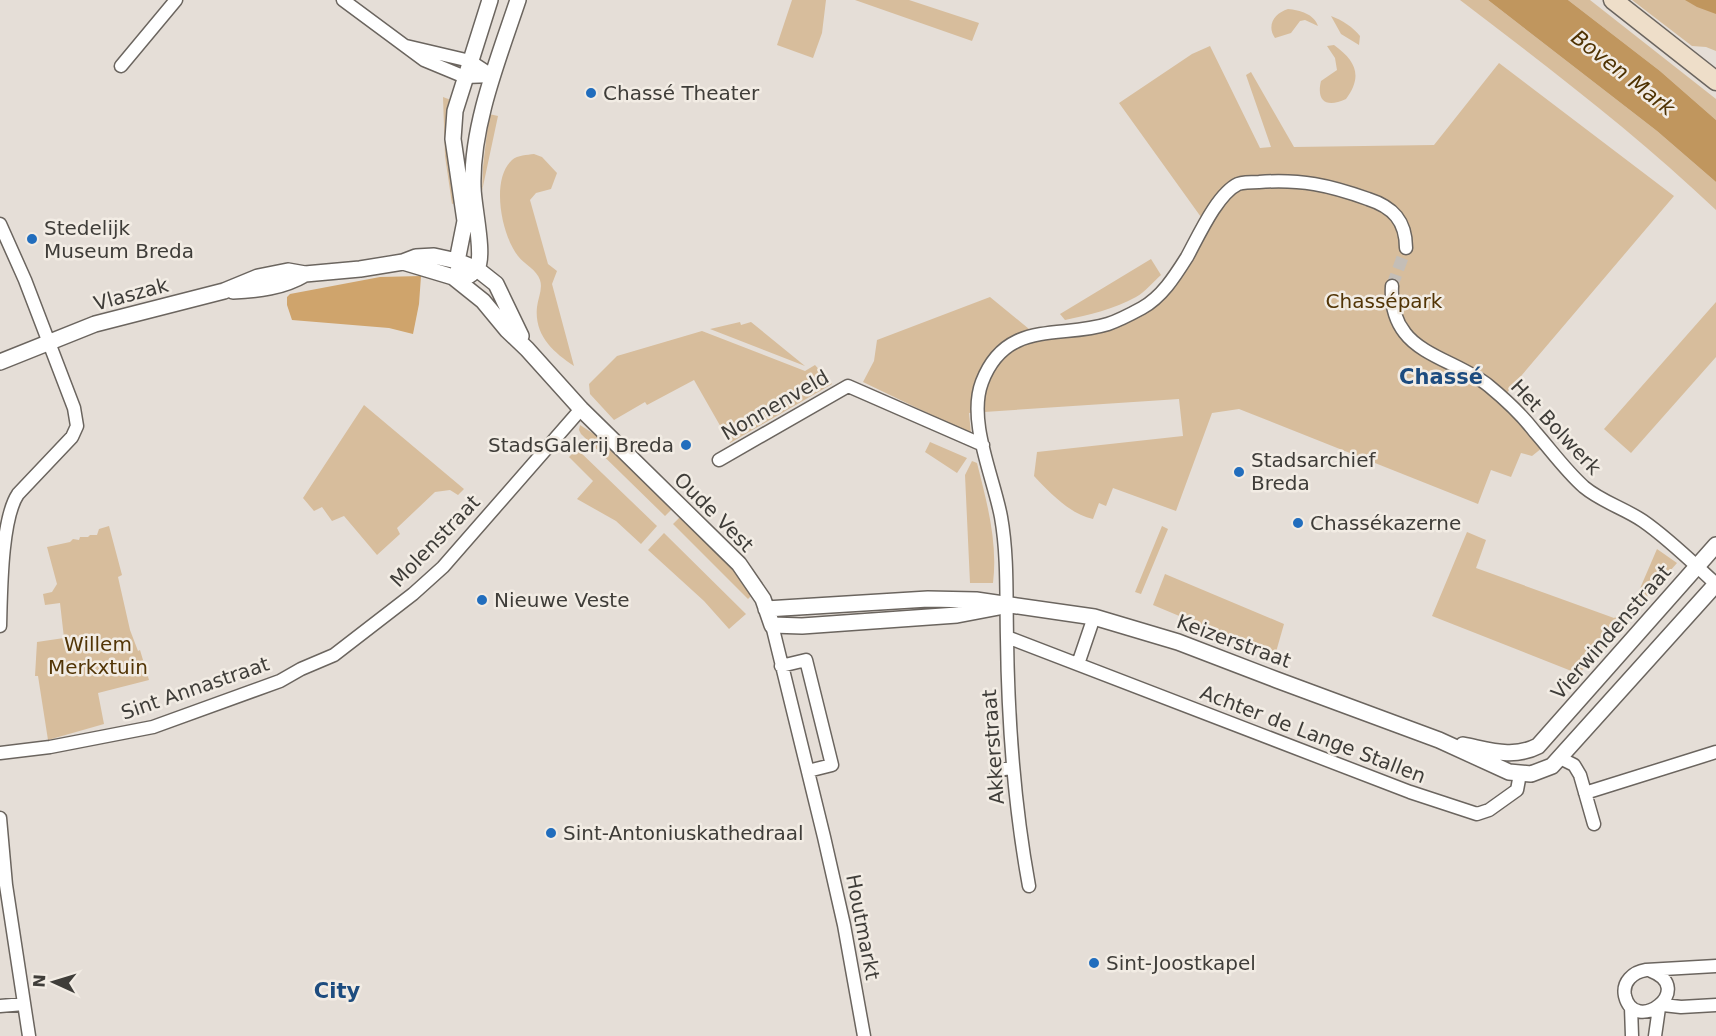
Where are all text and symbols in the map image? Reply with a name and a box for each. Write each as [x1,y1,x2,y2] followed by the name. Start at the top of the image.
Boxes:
[1567,25,1680,121] water label: Boven Mark
[603,81,760,105] place label: Chassé Theater
[584,86,598,100] marker: Chassé Theater
[44,216,194,263] place label: Stedelijk Museum Breda
[25,232,39,246] marker: Stedelijk Museum Breda
[91,272,171,315] street label: Vlaszak
[1326,289,1443,313] park label: Chassépark
[717,365,833,445] street label: Nonnenveld
[1399,365,1483,389] district label: Chassé
[1506,374,1606,480] street label: Het Bolwerk
[488,433,674,457] place label: StadsGalerij Breda
[679,438,693,452] marker: StadsGalerij Breda
[1251,448,1376,495] place label: Stadsarchief Breda
[1232,465,1246,479] marker: Stadsarchief Breda
[669,467,759,557] street label: Oude Vest
[385,490,485,592] street label: Molenstraat
[1310,511,1461,535] place label: Chassékazerne
[1291,516,1305,530] marker: Chassékazerne
[1546,560,1676,704] street label: Vierwindenstraat
[494,588,630,612] place label: Nieuwe Veste
[475,593,489,607] marker: Nieuwe Veste
[1174,609,1295,673] street label: Keizerstraat
[48,632,148,679] park label: Willem Merkxtuin
[118,651,272,725] street label: Sint Annastraat
[1197,680,1429,788] street label: Achter de Lange Stallen
[977,688,1009,805] street label: Akkerstraat
[563,821,804,845] place label: Sint-Antoniuskathedraal
[544,826,558,840] marker: Sint-Antoniuskathedraal
[841,872,885,982] street label: Houtmarkt
[1106,951,1256,975] place label: Sint-Joostkapel
[24,952,84,1012] north arrow
[1087,956,1101,970] marker: Sint-Joostkapel
[30,974,49,988] text: N
[314,979,360,1003] district label: City

